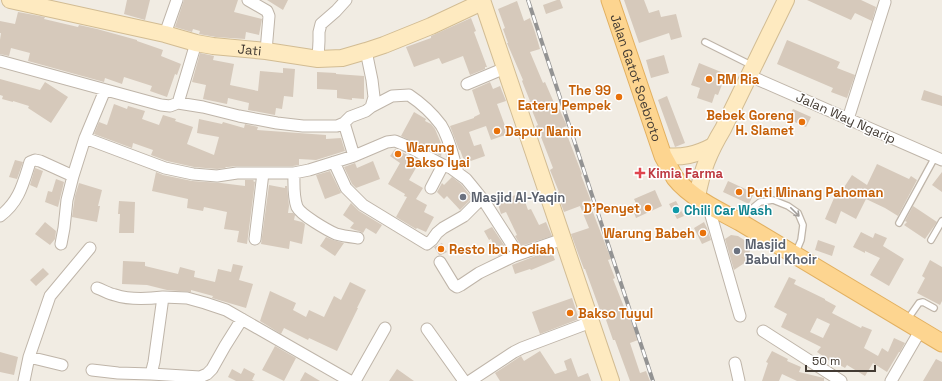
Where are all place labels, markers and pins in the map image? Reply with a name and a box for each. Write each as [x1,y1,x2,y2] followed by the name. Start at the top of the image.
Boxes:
[717,71,760,88] place label: RM Ria
[704,74,714,84] marker: RM Ria
[518,82,612,114] place label: The 99 Eatery Pempek
[614,92,624,102] marker: The 99 Eatery Pempek
[706,107,794,139] place label: Bebek Goreng H. Slamet
[797,117,807,127] marker: Bebek Goreng H. Slamet
[505,123,582,140] place label: Dapur Nanin
[492,126,502,136] marker: Dapur Nanin
[406,139,470,171] place label: Warung Bakso Iyai
[393,149,403,159] marker: Warung Bakso Iyai
[648,165,724,182] place label: Kimia Farma
[635,168,645,178] marker: Kimia Farma
[747,184,883,201] place label: Puti Minang Pahoman
[734,187,744,197] marker: Puti Minang Pahoman
[471,189,565,206] place label: Masjid Al-Yaqin
[458,192,468,202] marker: Masjid Al-Yaqin
[583,200,640,217] place label: D'Penyet
[684,202,772,219] place label: Chili Car Wash
[643,203,653,213] marker: D'Penyet
[671,205,681,215] marker: Chili Car Wash
[603,225,695,242] place label: Warung Babeh
[698,228,708,238] marker: Warung Babeh
[745,236,817,268] place label: Masjid Babul Khoir
[449,241,555,258] place label: Resto Ibu Rodiah
[436,244,446,254] marker: Resto Ibu Rodiah
[732,246,742,256] marker: Masjid Babul Khoir
[578,305,653,322] place label: Bakso Tuyul
[565,308,575,318] marker: Bakso Tuyul

